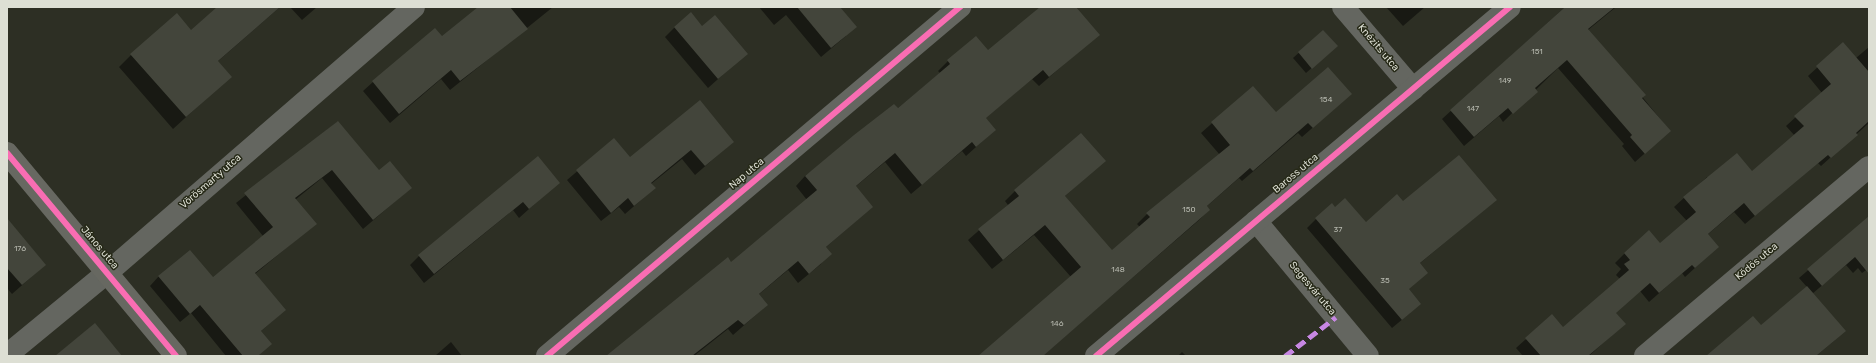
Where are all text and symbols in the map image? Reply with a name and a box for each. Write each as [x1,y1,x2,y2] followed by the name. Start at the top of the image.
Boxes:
[1355,22,1401,74] street label: Knézits utca
[1531,47,1543,57] house number: 151
[1498,76,1512,86] house number: 149
[1319,95,1333,105] house number: 154
[1467,104,1479,114] house number: 147
[178,152,244,212] street label: Vörösmarty utca
[1271,152,1321,196] street label: Baross utca
[727,156,767,192] street label: Nap utca
[1182,205,1196,215] house number: 150
[78,224,120,272] street label: János utca
[1334,225,1342,235] house number: 37
[1733,241,1781,283] street label: Ködös utca
[14,244,26,254] house number: 176
[1286,260,1338,318] street label: Segesvár utca
[1111,265,1125,275] house number: 148
[1380,276,1390,286] house number: 35
[1050,319,1064,329] house number: 146

